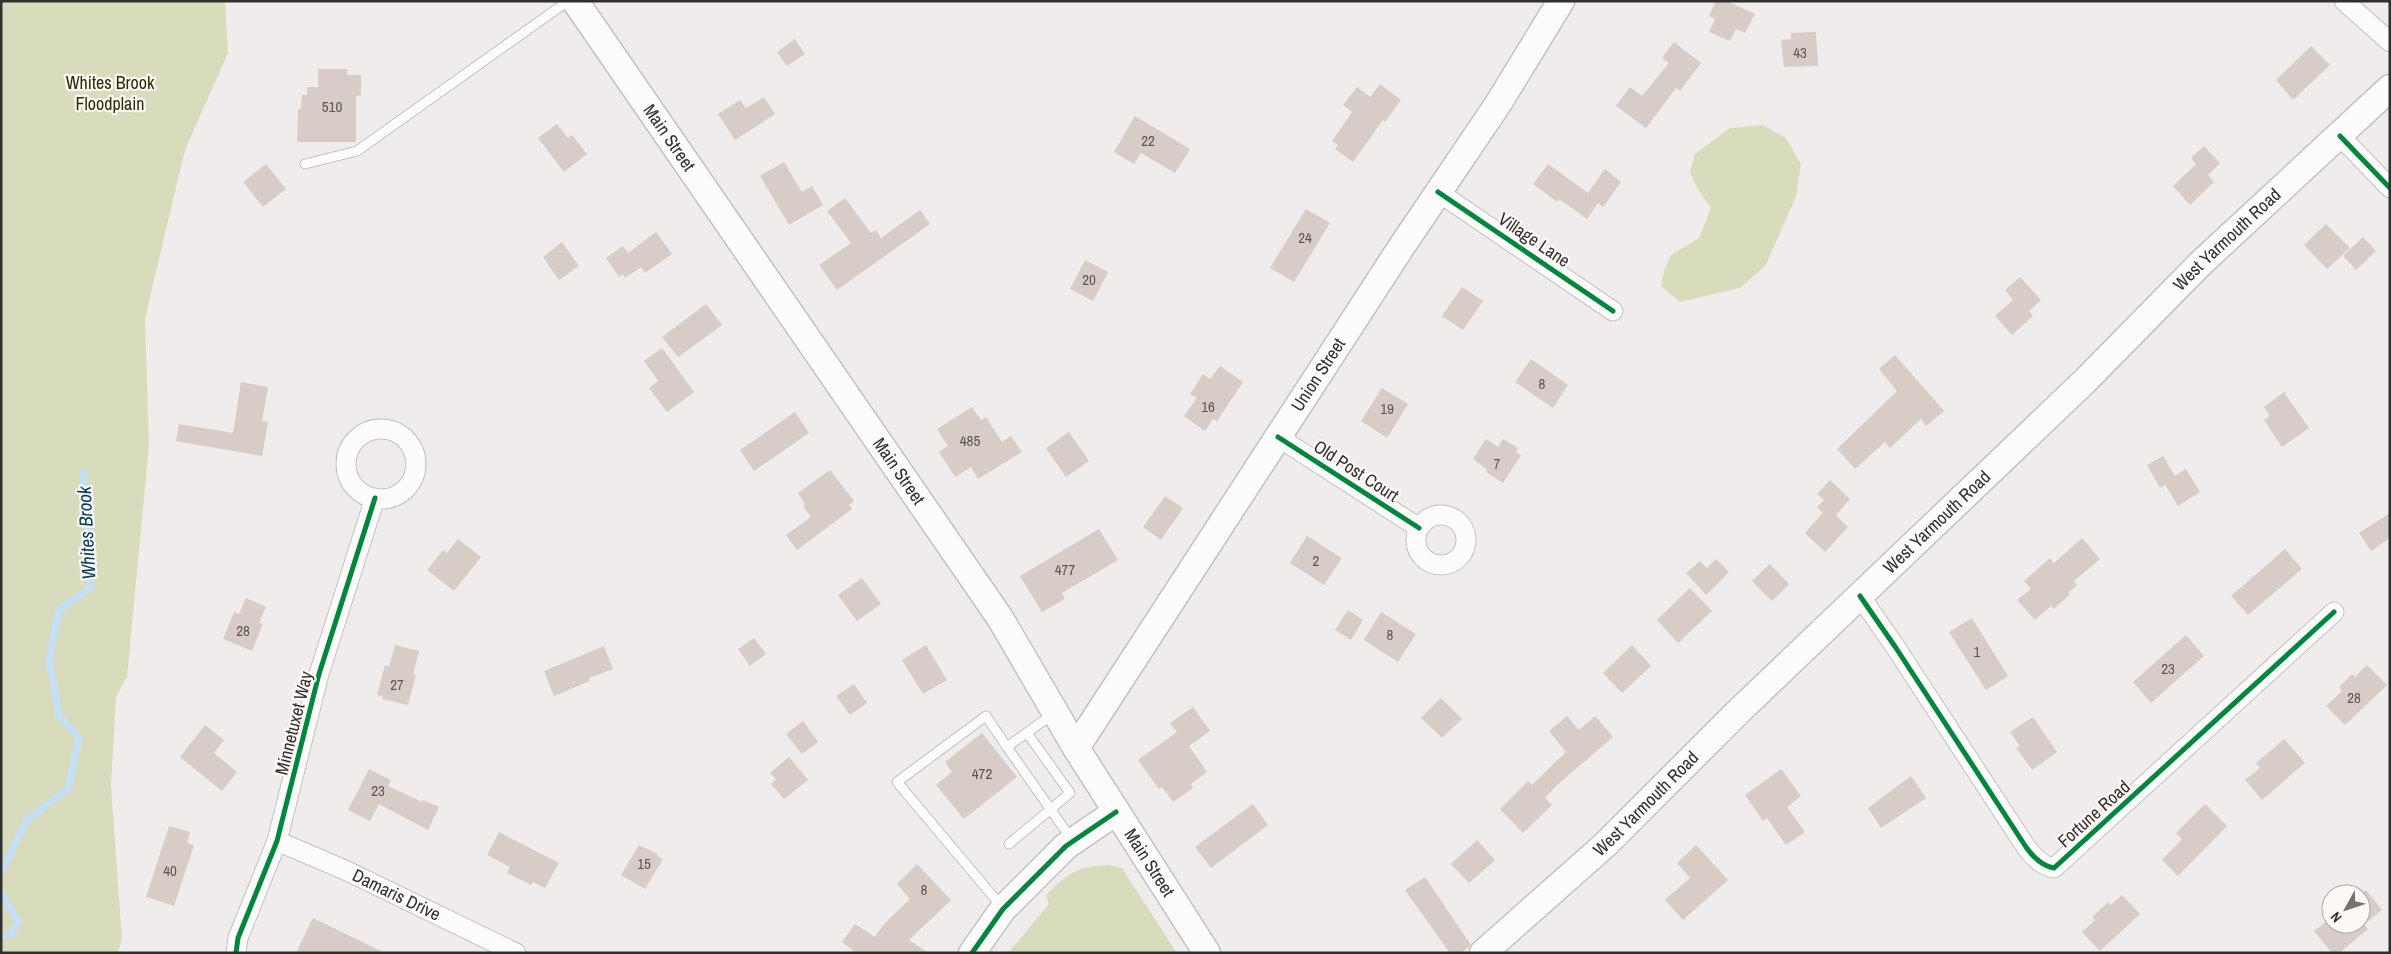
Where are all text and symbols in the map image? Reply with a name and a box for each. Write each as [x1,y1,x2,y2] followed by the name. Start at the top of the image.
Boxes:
[1793,42,1807,63] house number: 43
[66,70,155,116] park label: Whites Brook Floodplain
[322,96,342,117] house number: 510
[638,99,702,176] street label: Main Street
[1141,130,1155,151] house number: 22
[2167,182,2286,296] street label: West Yarmouth Road
[1493,206,1575,273] street label: Village Lane
[1298,227,1312,248] house number: 24
[1082,269,1096,290] house number: 20
[1285,333,1351,416] street label: Union Street
[1539,373,1546,394] house number: 8
[1201,396,1215,417] house number: 16
[1380,398,1394,419] house number: 19
[960,430,980,451] house number: 485
[867,432,931,510] street label: Main Street
[1309,434,1404,507] street label: Old Post Court
[1494,453,1501,474] house number: 7
[1877,465,1996,579] street label: West Yarmouth Road
[71,484,101,580] water label: Whites Brook
[1313,550,1320,571] house number: 2
[1055,559,1075,580] house number: 477
[236,620,250,641] house number: 28
[1387,624,1394,645] house number: 8
[1974,641,1981,662] house number: 1
[2161,658,2175,679] house number: 23
[269,668,319,777] street label: Minnetuxet Way
[390,674,404,695] house number: 27
[2347,687,2361,708] house number: 28
[1588,745,1704,862] street label: West Yarmouth Road
[972,763,992,784] house number: 472
[2052,774,2135,853] street label: Fortune Road
[371,780,385,801] house number: 23
[1119,824,1181,901] street label: Main Street
[637,853,651,874] house number: 15
[163,860,177,881] house number: 40
[348,862,445,927] street label: Damaris Drive
[921,879,928,900] house number: 8
[2321,884,2371,934] north arrow
[2326,908,2346,926] text: N

